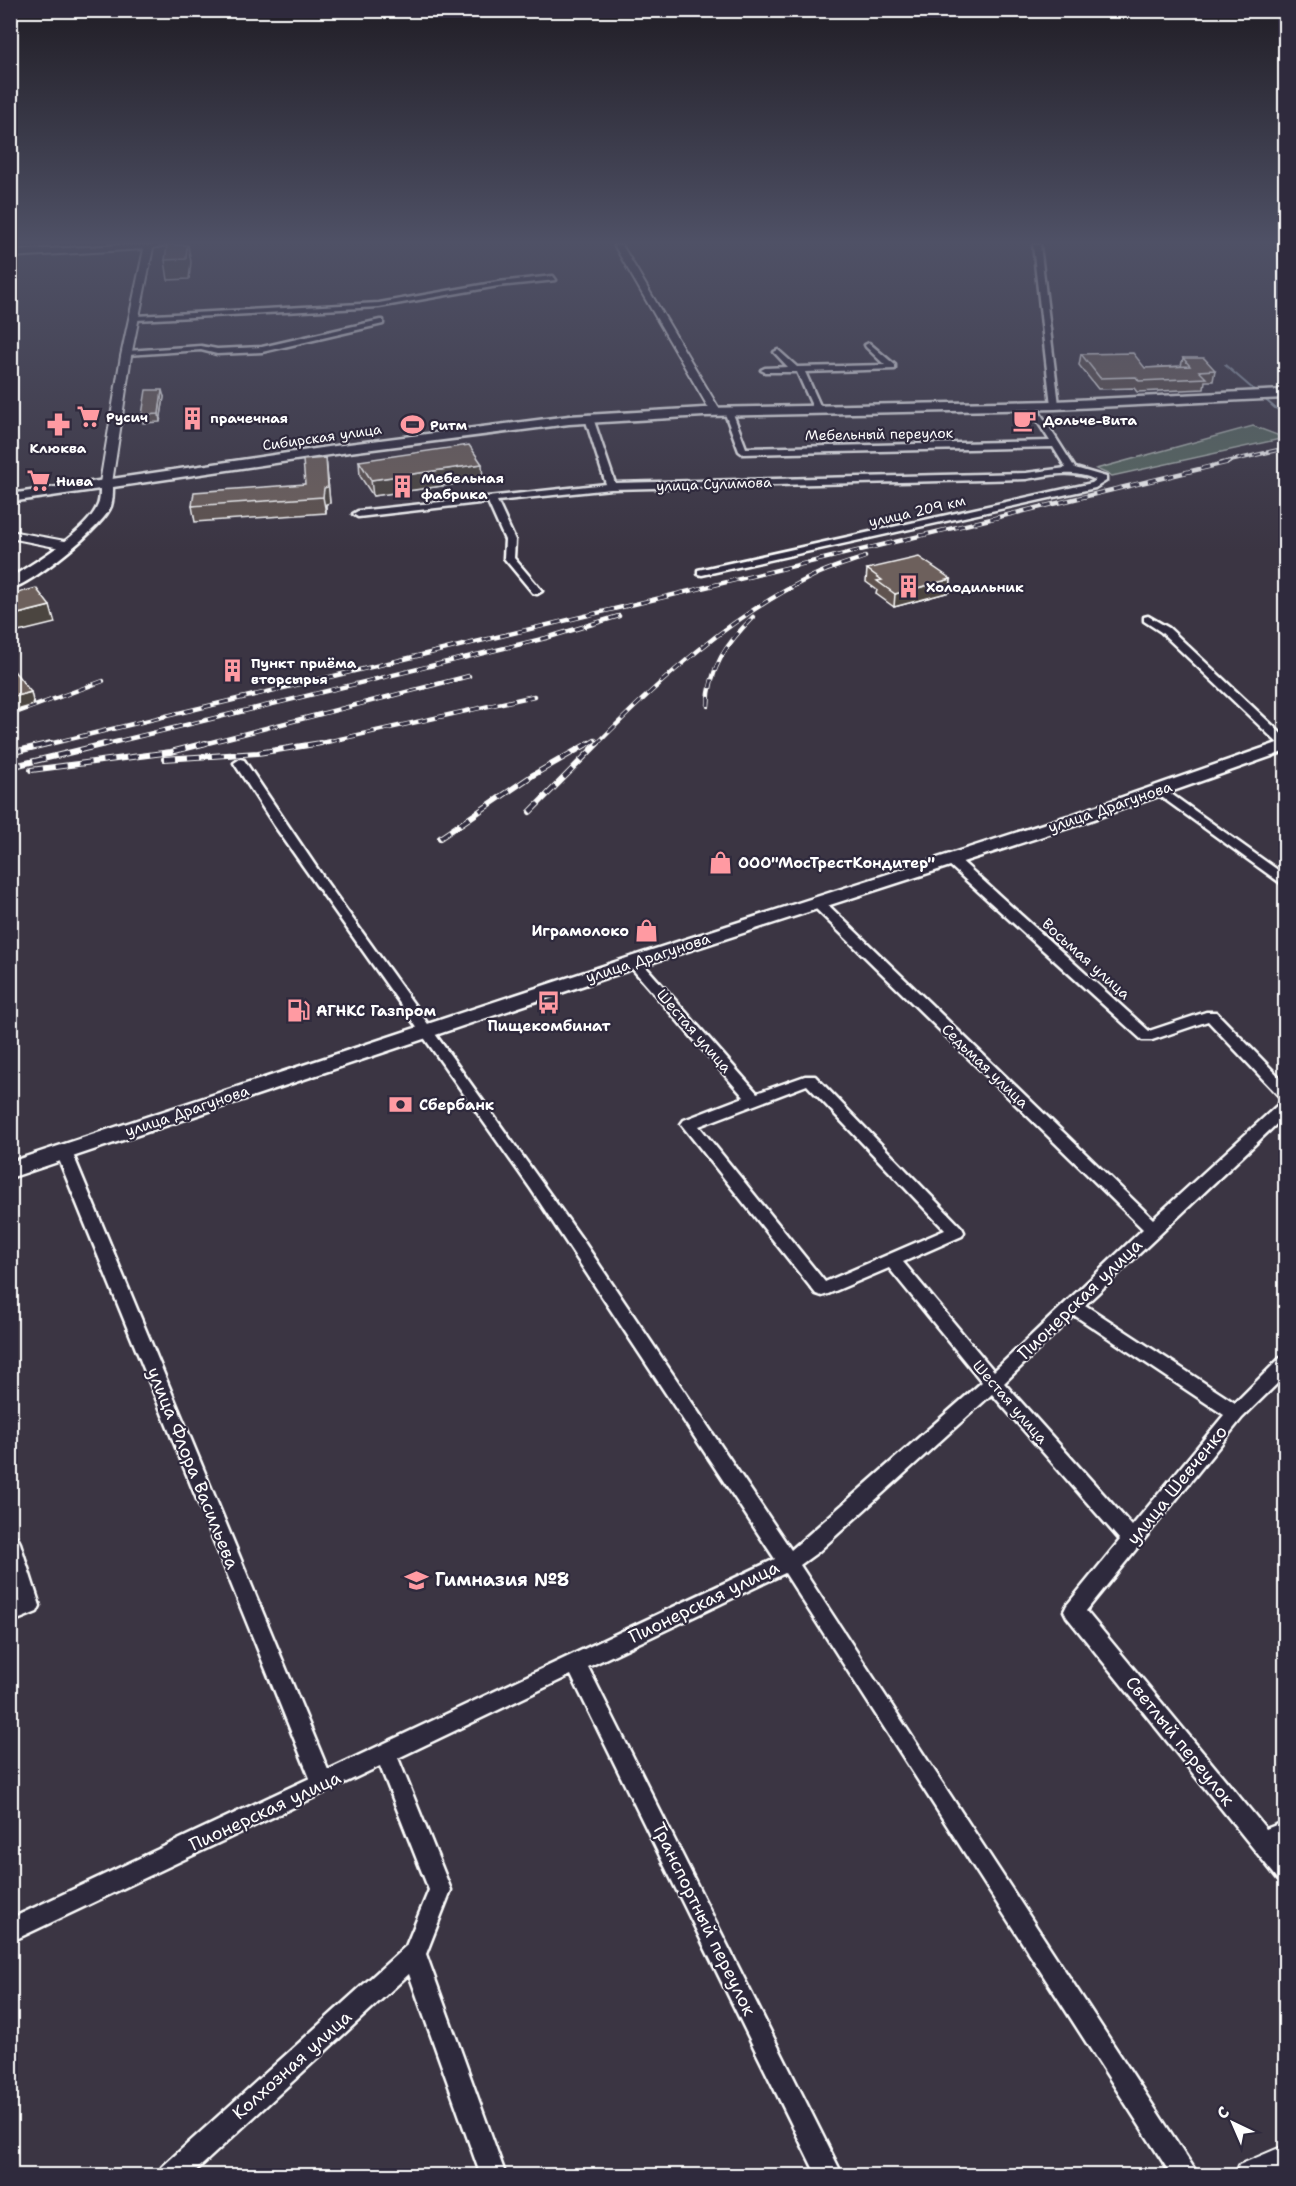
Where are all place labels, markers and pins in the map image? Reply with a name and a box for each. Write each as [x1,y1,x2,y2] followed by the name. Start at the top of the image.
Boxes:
[75,404,101,430] supermarket icon: Русич
[179,405,205,431] building icon: прачечная
[1012,407,1038,433] cafe icon: Дольче-Вита
[106,408,148,426] place label: Русич
[210,409,288,427] place label: прачечная
[45,411,71,437] pharmacy icon: Клюква
[1043,411,1137,429] place label: Дольче-Вита
[399,412,425,438] sports icon: Ритм
[430,416,467,434] place label: Ритм
[30,439,87,457] place label: Клюква
[25,468,51,494] supermarket icon: Нива
[421,469,504,503] place label: Мебельная фабрика
[56,472,94,490] place label: Нива
[390,473,416,499] building icon: Мебельная фабрика
[895,574,921,600] building icon: Холодильник
[926,578,1024,596] place label: Холодильник
[251,654,357,688] place label: Пункт приёма вторсырья
[220,658,246,684] building icon: Пункт приёма вторсырья
[707,850,733,876] shop icon: ООО"МосТрестКондитер"
[738,853,935,873] place label: ООО"МосТрестКондитер"
[634,918,660,944] shop icon: Играмолоко
[532,921,629,941] place label: Играмолоко
[536,989,562,1015] bus stop icon: Пищекомбинат
[285,998,311,1024] fuel station icon: АГНКС Газпром
[316,1001,437,1021] place label: АГНКС Газпром
[488,1016,610,1036] place label: Пищекомбинат
[388,1092,414,1118] bank icon: Сбербанк
[419,1095,495,1115] place label: Сбербанк
[404,1567,430,1593] school or university icon: Гимназия №8
[435,1568,569,1592] place label: Гимназия №8

